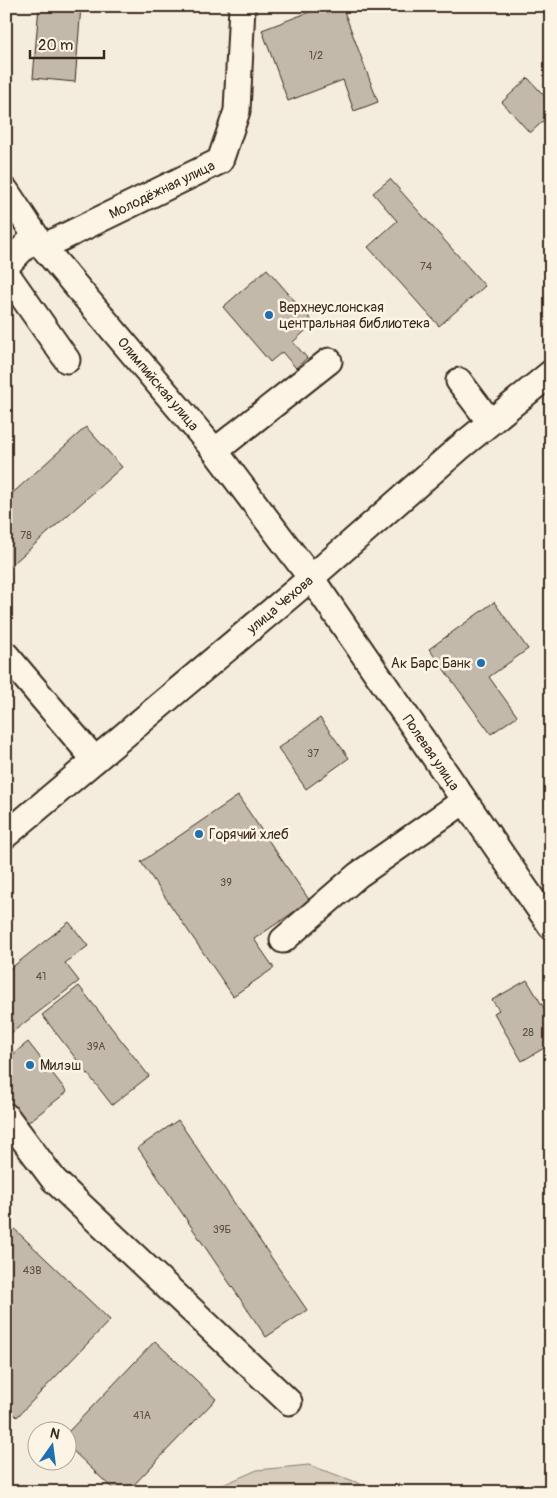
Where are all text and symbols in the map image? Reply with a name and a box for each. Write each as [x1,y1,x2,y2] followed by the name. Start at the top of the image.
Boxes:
[30,28,104,60] scale bar
[38,36,73,55] text: 20 m
[309,49,323,62] house number: 1/2
[106,156,217,222] street label: Молодёжная улица
[420,260,433,273] house number: 74
[279,299,430,332] place label: Верхнеуслонская центральная библиотека
[263,309,275,321] marker: Верхнеуслонская центральная библиотека
[114,333,203,434] street label: Олимпийская улица
[20,529,32,542] house number: 78
[242,572,316,638] street label: улица Чехова
[391,655,471,672] place label: Ак Барс Банк
[475,657,487,669] marker: Ак Барс Банк
[399,711,463,794] street label: Полевая улица
[307,747,319,760] house number: 37
[209,826,289,843] place label: Горячий хлеб
[193,828,205,840] marker: Горячий хлеб
[220,876,232,889] house number: 39
[36,970,46,983] house number: 41
[522,1026,534,1039] house number: 28
[87,1040,105,1053] house number: 39А
[40,1057,81,1074] place label: Милэш
[24,1059,36,1071] marker: Милэш
[213,1223,231,1236] house number: 39Б
[23,1264,41,1277] house number: 43В
[133,1409,151,1422] house number: 41А
[28,1420,78,1470] north arrow
[48,1424,62,1443] text: N

